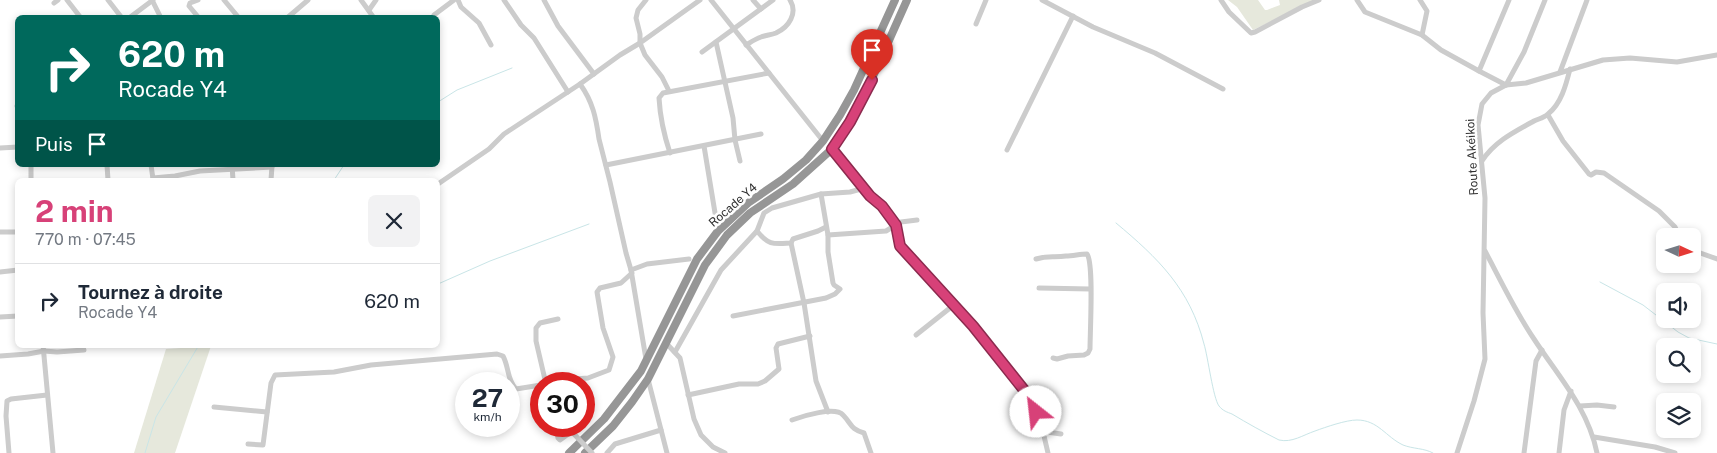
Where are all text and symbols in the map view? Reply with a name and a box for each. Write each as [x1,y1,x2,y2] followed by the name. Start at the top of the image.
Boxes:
[851,29,893,80] pin
[118,34,225,75] text: 620 m
[35,35,100,100] icon: right
[858,36,886,64] icon: arrive
[118,76,227,102] text: Rocade Y4
[1463,118,1481,196] street label: Route Akéikoi
[83,130,111,158] icon: arrive
[35,133,73,155] text: Puis
[706,180,760,230] street label: Rocade Y4
[35,193,114,229] text: 2 min
[368,195,420,247] button: close
[1656,228,1701,272] north arrow
[1656,228,1701,438] map controls
[35,230,136,249] text: 770 m · 07:45
[78,281,223,303] text: Tournez à droite
[1656,283,1701,328] button: sound
[35,287,63,315] icon: right
[364,290,420,312] text: 620 m
[78,303,157,322] text: Rocade Y4
[1656,338,1701,383] button: search
[530,372,595,437] speed limit sign: 30
[472,383,503,413] text: 27
[1009,385,1061,437] position arrow
[1656,393,1701,438] button: layers
[473,410,502,424] text: km/h

